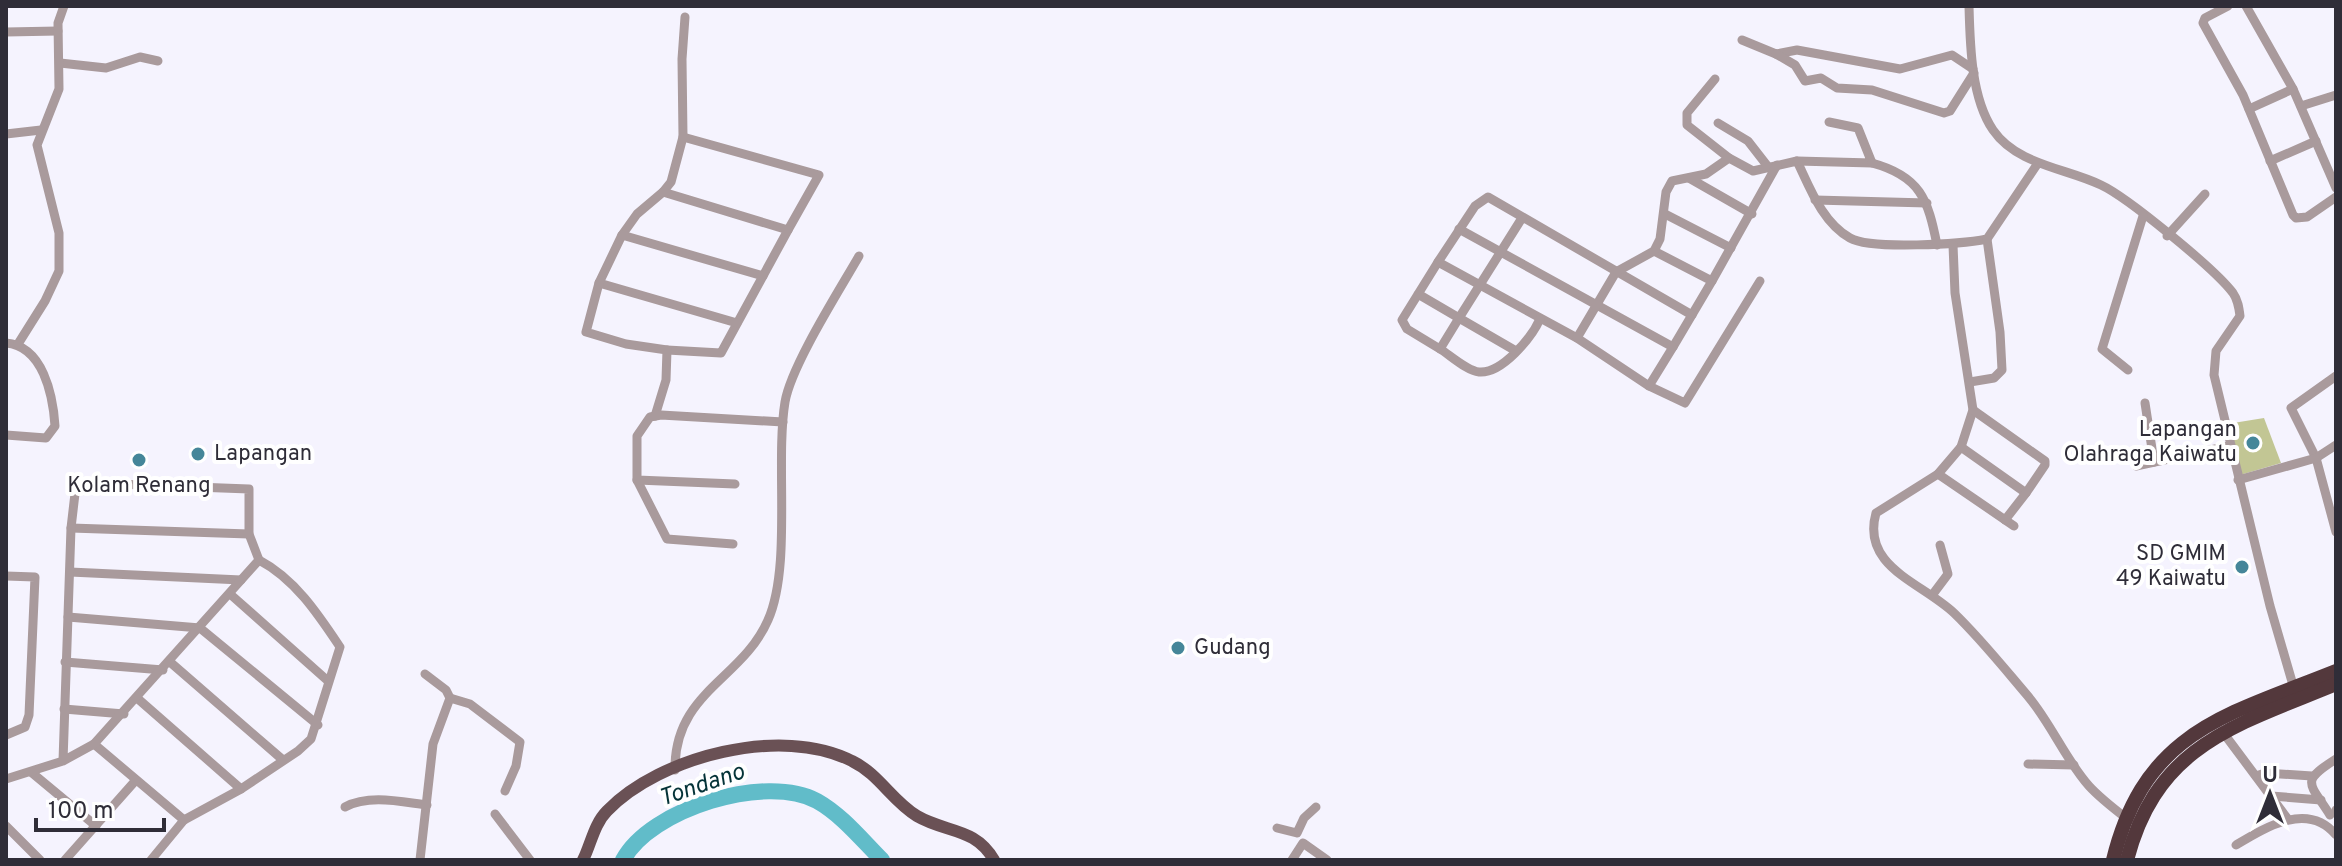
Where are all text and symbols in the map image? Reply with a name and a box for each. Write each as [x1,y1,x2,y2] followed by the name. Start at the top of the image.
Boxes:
[2063,417,2237,469] place label: Lapangan Olahraga Kaiwatu
[2244,434,2262,452] marker: Lapangan Olahraga Kaiwatu
[214,441,312,468] place label: Lapangan
[189,445,207,463] marker: Lapangan
[130,451,148,469] marker: Kolam Renang
[67,473,211,500] place label: Kolam Renang
[2116,541,2226,593] place label: SD GMIM 49 Kaiwatu
[2233,558,2251,576] marker: SD GMIM 49 Kaiwatu
[1194,635,1271,662] place label: Gudang
[1169,639,1187,657] marker: Gudang
[2230,754,2310,834] north arrow
[655,757,749,815] water label: Tondano
[2262,763,2278,790] text: U
[36,782,164,832] scale bar
[48,797,114,827] text: 100 m

